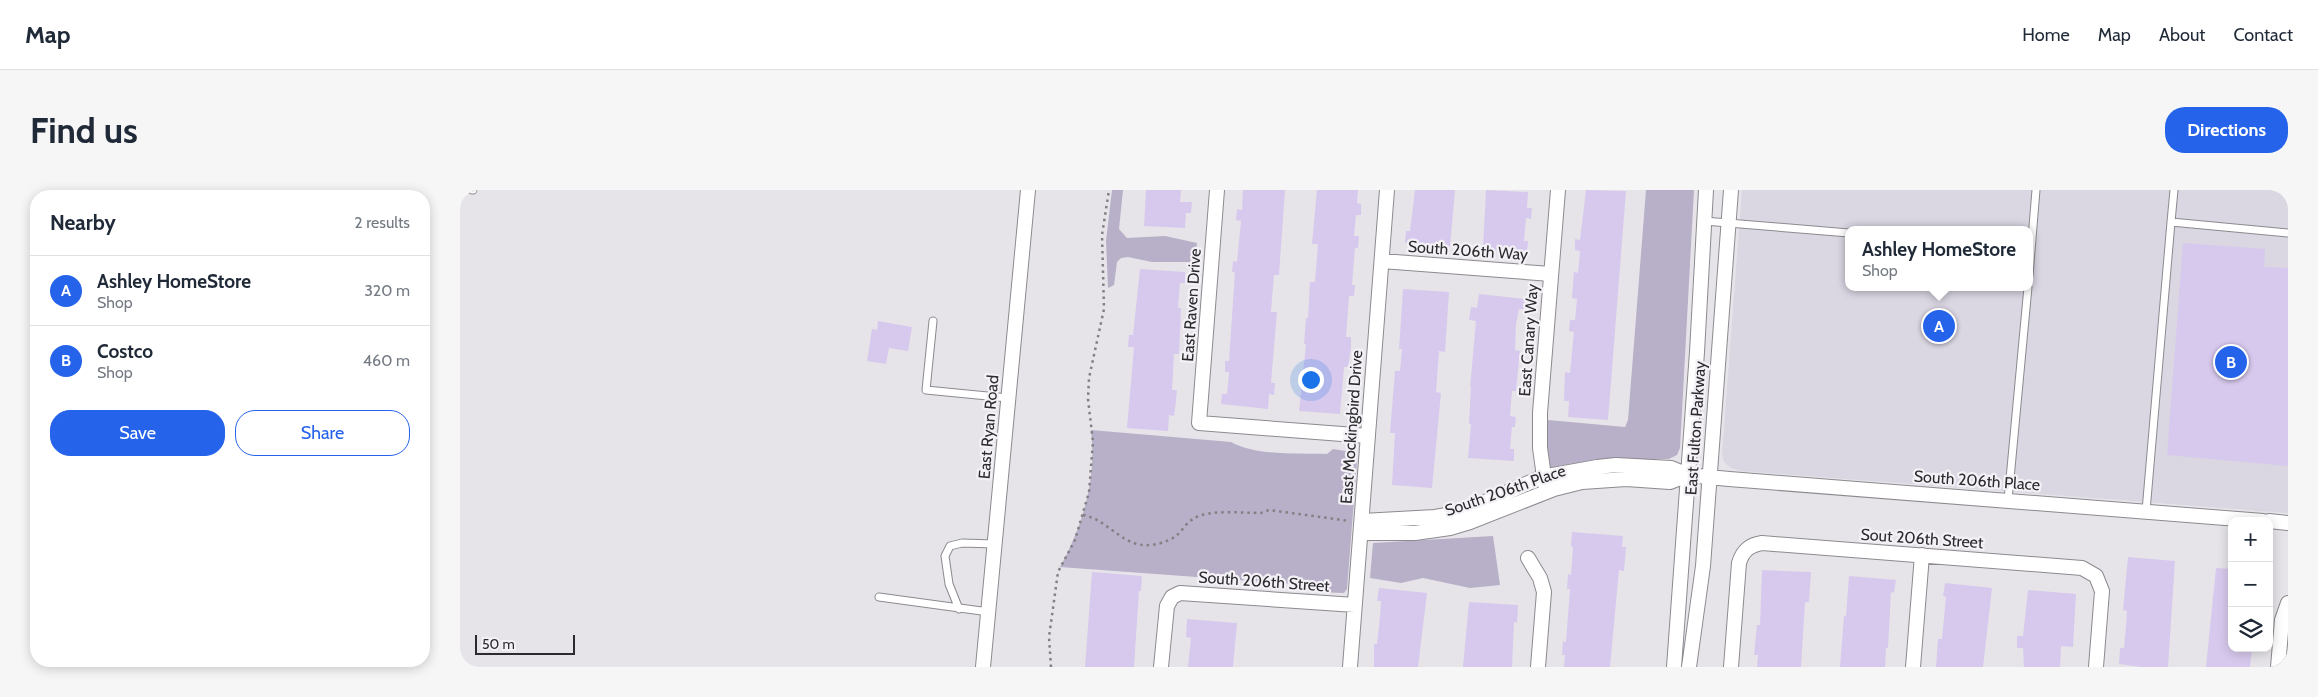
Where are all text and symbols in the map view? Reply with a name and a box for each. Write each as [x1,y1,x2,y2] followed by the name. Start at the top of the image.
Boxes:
[25,20,71,49] text: Map
[2022,24,2070,46] text: Home
[2098,24,2131,46] text: Map
[2159,24,2205,46] text: About
[2233,24,2293,46] text: Contact
[2165,107,2288,153] button: Directions
[30,109,138,152] text: Find us
[50,210,116,235] text: Nearby
[354,213,410,232] text: 2 results
[1845,226,2033,291] popup
[1407,237,1529,264] street label: South 206th Way
[1862,238,2016,261] text: Ashley HomeStore
[1178,248,1205,362] street label: East Raven Drive
[1862,261,1898,280] text: Shop
[97,270,251,293] text: Ashley HomeStore
[61,281,71,300] text: A
[364,281,410,300] text: 320 m
[1515,283,1542,397] street label: East Canary Way
[97,293,133,312] text: Shop
[1923,307,1955,345] pin: A
[97,340,153,363] text: Costco
[2215,343,2247,381] pin: B
[1337,350,1366,505] street label: East Mockingbird Drive
[61,351,71,370] text: B
[363,351,410,370] text: 460 m
[1681,360,1710,496] street label: East Fulton Parkway
[97,363,133,382] text: Shop
[1298,367,1324,393] your location
[974,374,1003,480] street label: East Ryan Road
[50,410,225,456] button: Save
[235,410,410,456] button: Share
[1442,461,1568,520] street label: South 206th Place
[1913,467,2041,494] street label: South 206th Place
[2228,517,2273,652] map controls
[2228,517,2273,562] button: +
[1860,525,1985,552] street label: Sout 206th Street
[2228,562,2273,607] button: −
[1198,567,1331,596] street label: South 206th Street
[2228,607,2273,652] button: layers
[475,632,575,655] scale bar
[482,635,515,653] text: 50 m

